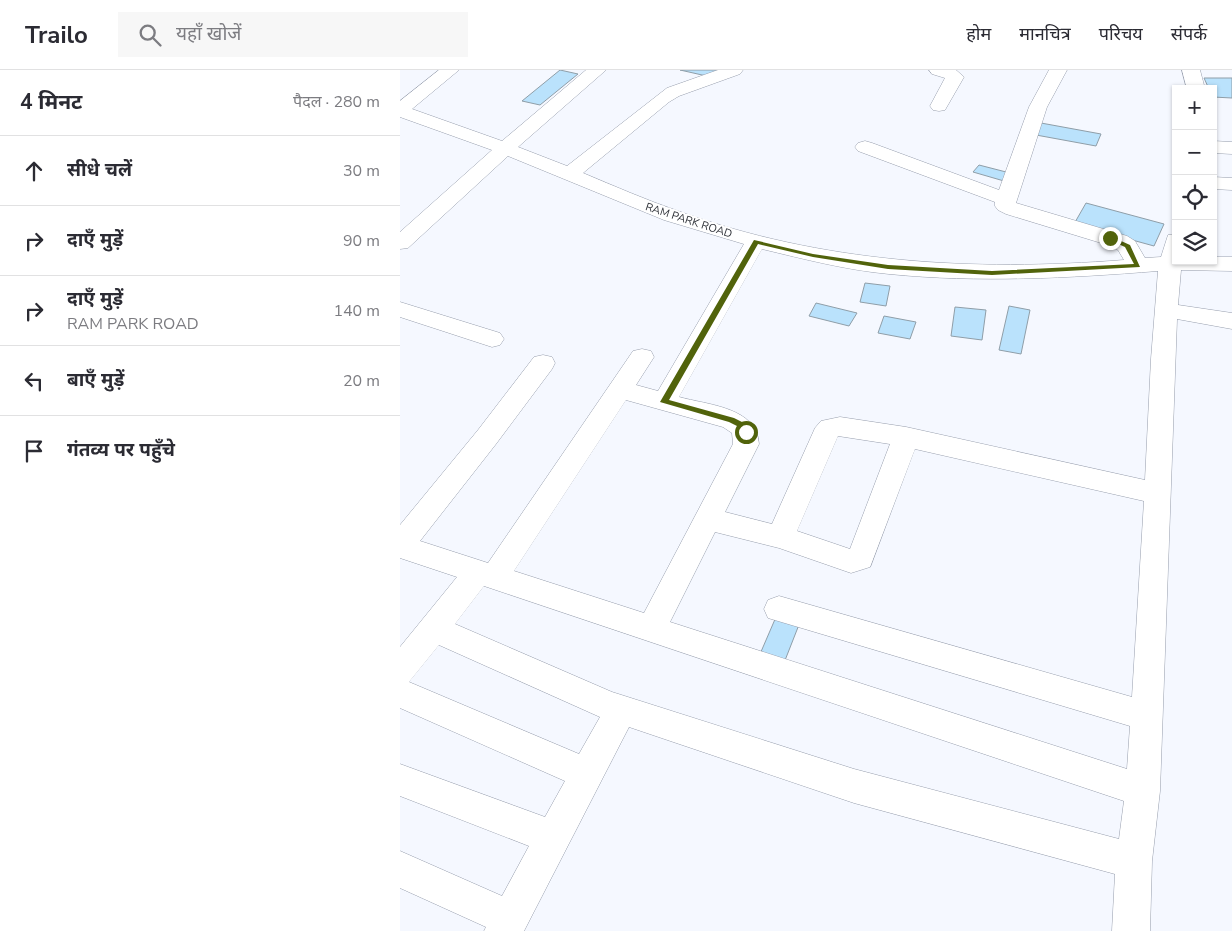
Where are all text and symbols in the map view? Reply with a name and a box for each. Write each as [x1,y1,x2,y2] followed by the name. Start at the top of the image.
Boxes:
[118,12,468,57] search box
[25,19,88,51] text: Trailo
[136,21,164,49] icon: search
[176,21,241,47] text: यहाँ खोजें
[966,22,991,46] text: होम
[1019,22,1071,46] text: मानचित्र
[1099,22,1143,46] text: परिचय
[1171,22,1207,46] text: संपर्क
[1172,85,1217,265] map controls
[1172,85,1217,130] button: +
[20,88,82,116] text: 4 मिनट
[293,91,380,113] text: पैदल · 280 m
[1172,130,1217,175] button: −
[20,157,48,185] icon: ahead
[67,157,132,183] text: सीधे चलें
[343,160,380,182] text: 30 m
[1172,175,1217,220] button: locate
[643,199,734,242] street label: RAM PARK ROAD
[1172,220,1217,265] button: layers
[20,227,48,255] icon: right
[67,227,123,253] text: दाएँ मुड़ें
[1099,227,1122,250] route end
[343,230,380,252] text: 90 m
[67,286,123,312] text: दाएँ मुड़ें
[20,297,48,325] icon: right
[333,300,380,322] text: 140 m
[67,313,199,335] text: RAM PARK ROAD
[20,367,48,395] icon: left
[67,367,124,393] text: बाएँ मुड़ें
[343,370,380,392] text: 20 m
[735,421,758,444] route start
[20,437,48,465] icon: arrive
[67,437,175,463] text: गंतव्य पर पहुँचे

